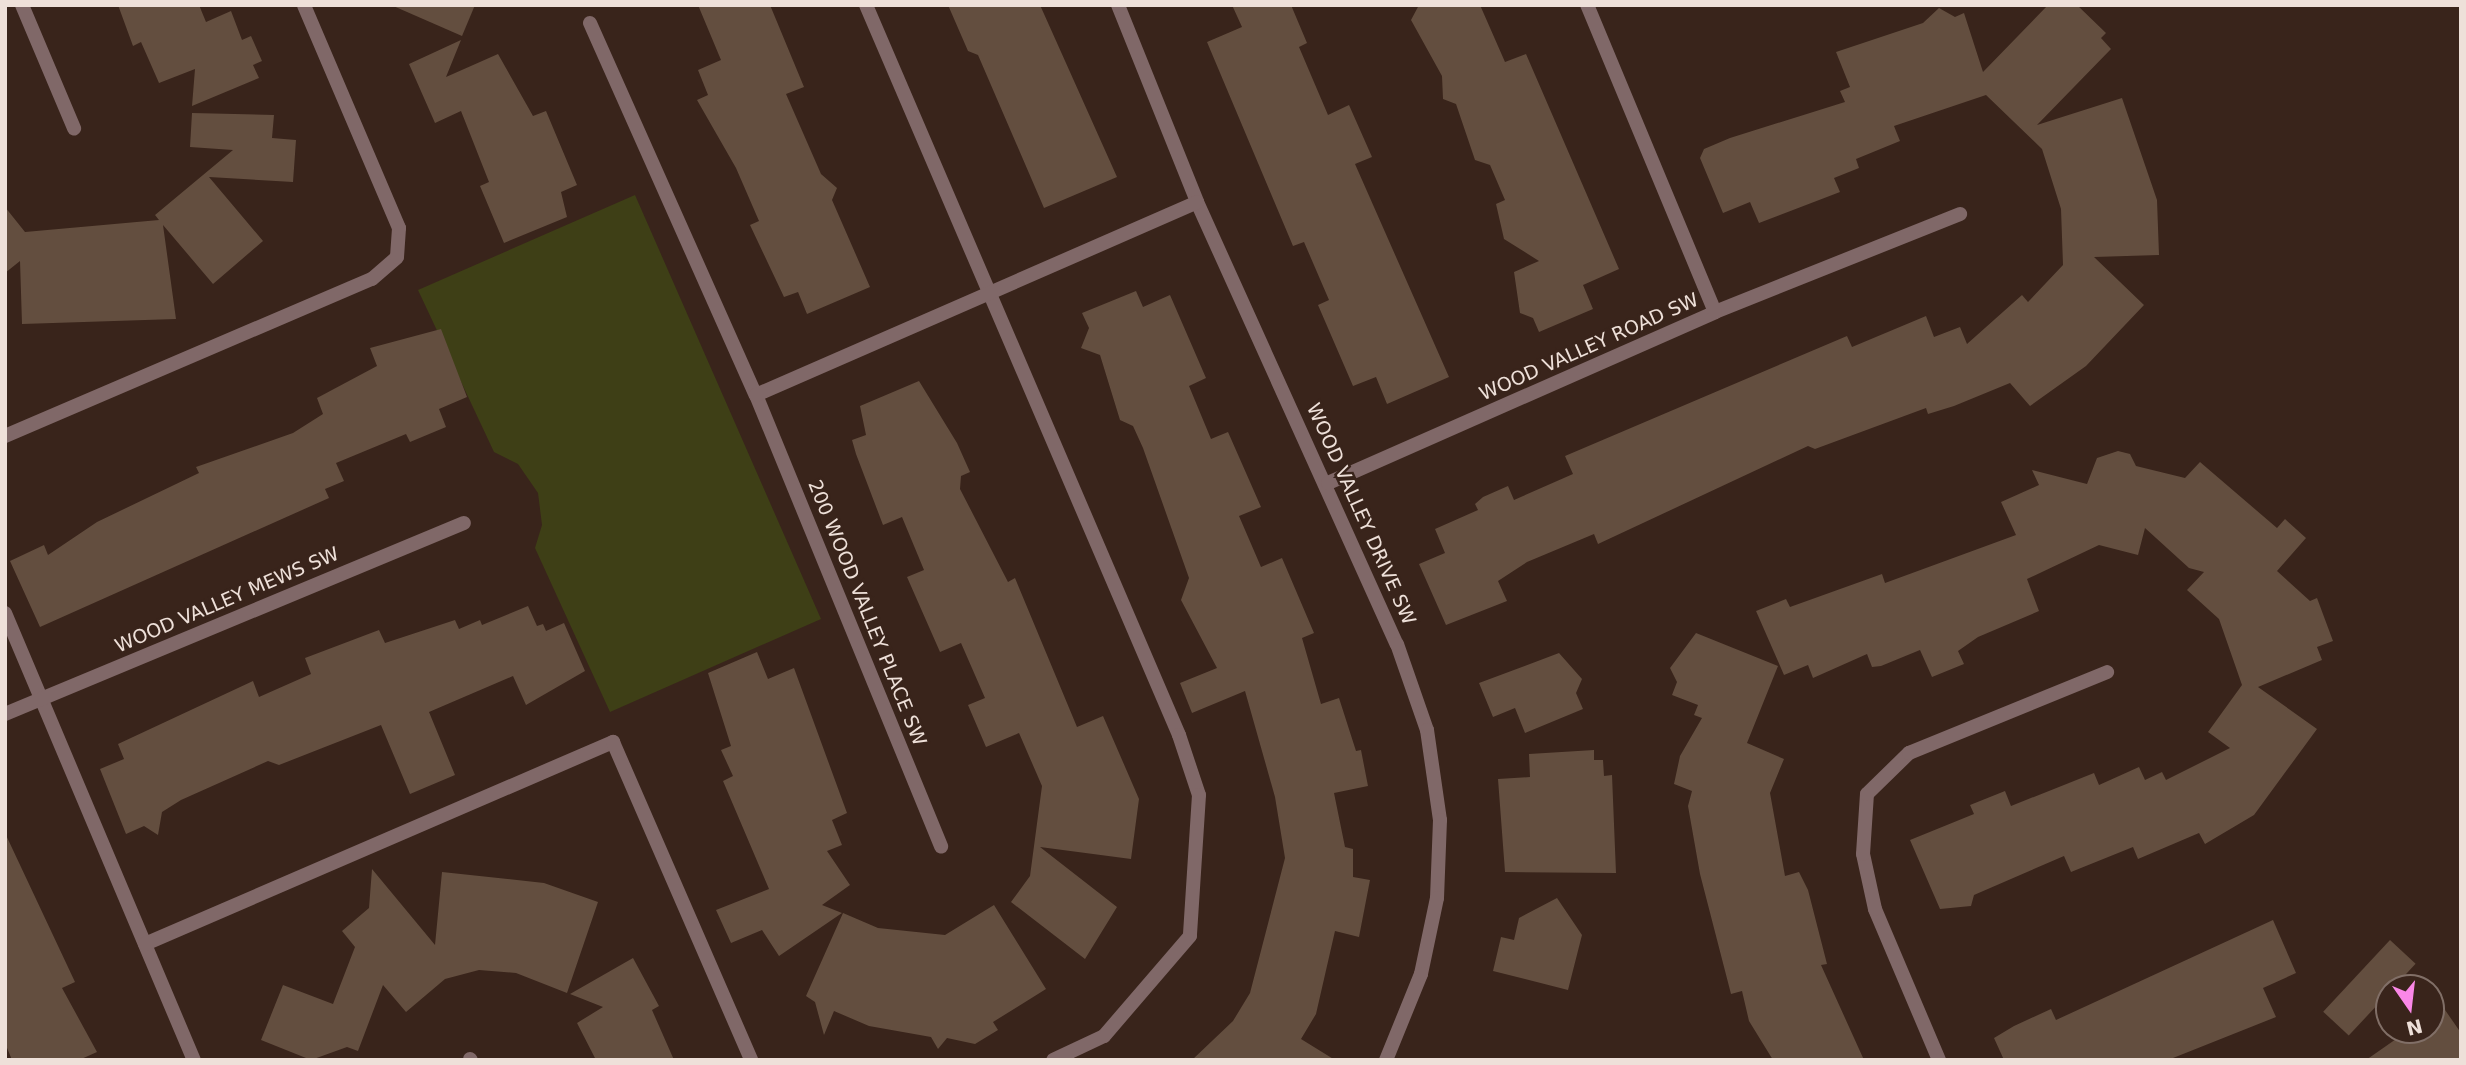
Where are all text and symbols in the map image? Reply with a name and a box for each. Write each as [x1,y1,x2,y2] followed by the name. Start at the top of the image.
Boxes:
[1476,288,1702,406] street label: WOOD VALLEY ROAD SW
[1302,400,1420,628] street label: WOOD VALLEY DRIVE SW
[803,477,931,749] street label: 200 WOOD VALLEY PLACE SW
[112,542,342,658] street label: WOOD VALLEY MEWS SW
[2375,974,2445,1044] north arrow
[2404,1015,2425,1040] text: N

